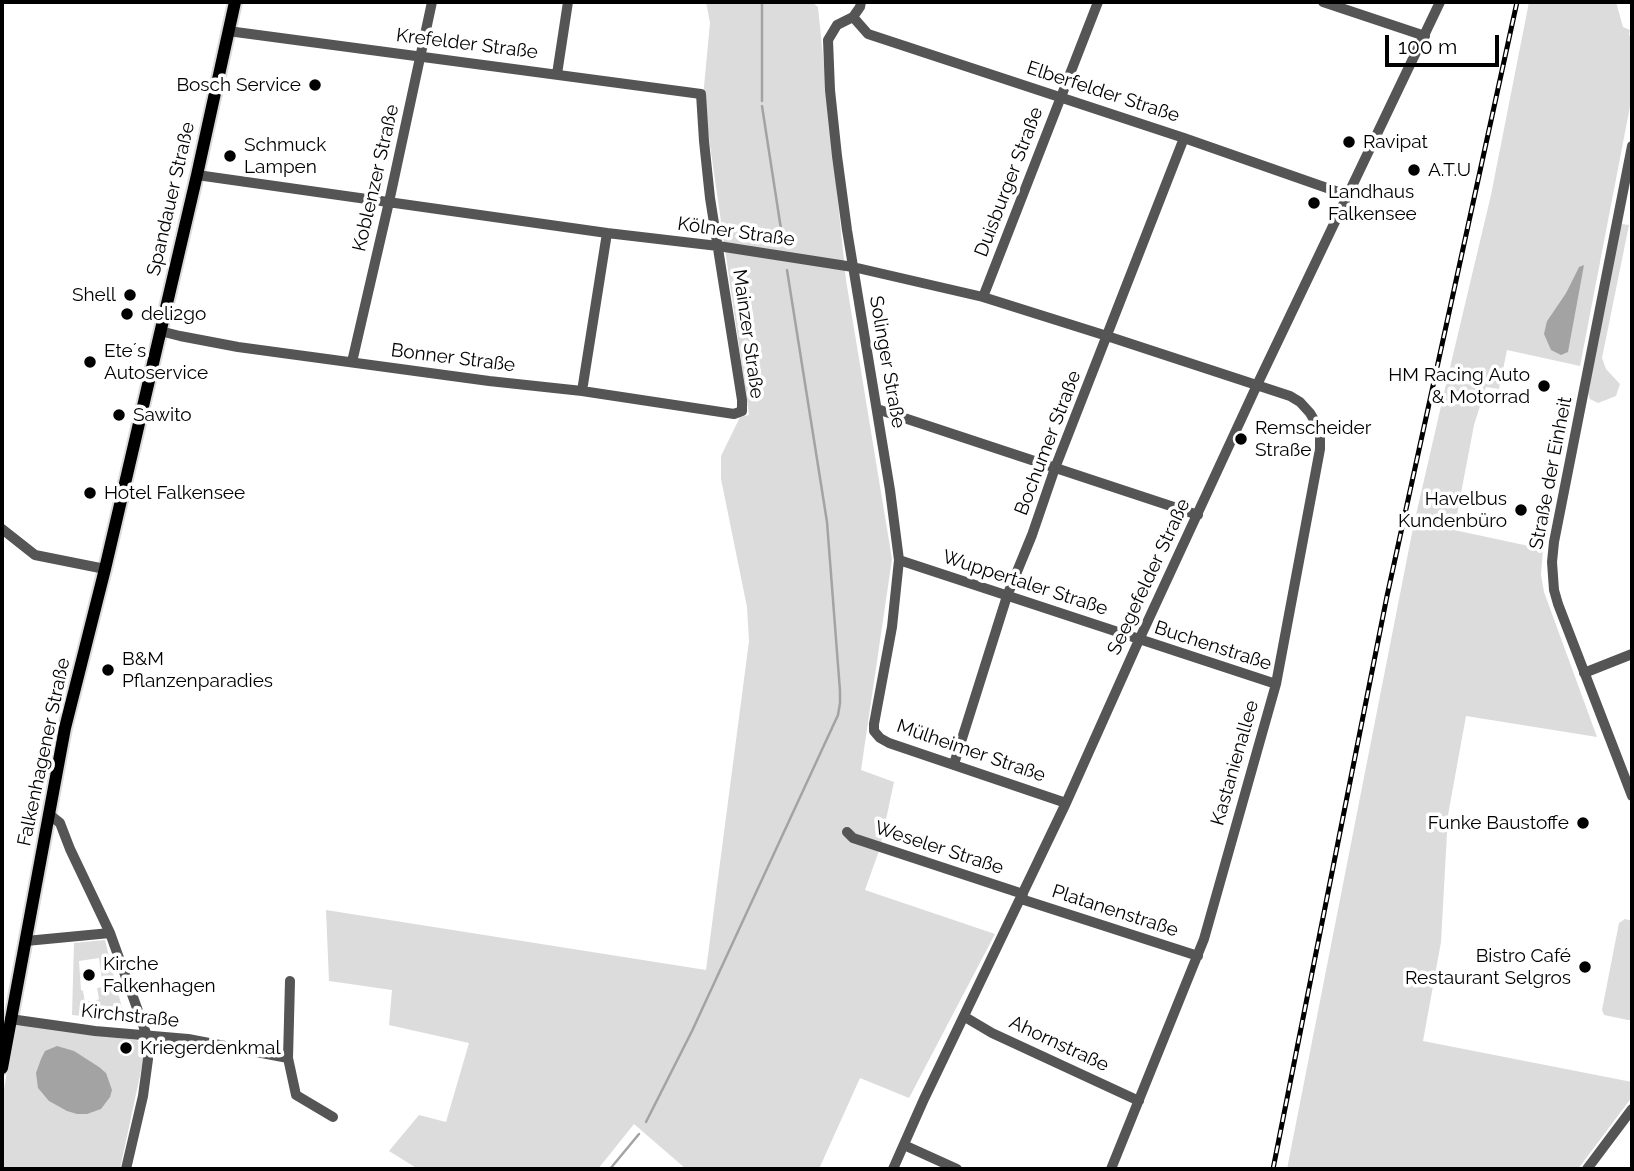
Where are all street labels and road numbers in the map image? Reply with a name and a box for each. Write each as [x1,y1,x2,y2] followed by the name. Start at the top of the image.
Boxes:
[395,24,539,64] street label: Krefelder Straße
[1024,57,1182,127] street label: Elberfelder Straße
[348,102,404,254] street label: Koblenzer Straße
[970,104,1048,260] street label: Duisburger Straße
[142,120,200,278] street label: Spandauer Straße
[676,212,796,252] street label: Kölner Straße
[728,268,768,400] street label: Mainzer Straße
[864,294,910,430] street label: Solinger Straße
[390,339,516,377] street label: Bonner Straße
[1010,367,1086,519] street label: Bochumer Straße
[1525,395,1577,551] street label: Straße der Einheit
[1103,495,1195,659] street label: Seegefelder Straße
[939,545,1111,621] street label: Wuppertaler Straße
[1152,616,1274,676] street label: Buchenstraße
[13,656,75,848] street label: Falkenhagener Straße
[1206,698,1264,828] street label: Kastanienallee
[894,715,1048,787] street label: Mülheimer Straße
[872,816,1006,880] street label: Weseler Straße
[1049,880,1181,942] street label: Platanenstraße
[80,1000,180,1032] street label: Kirchstraße
[1006,1011,1112,1077] street label: Ahornstraße

